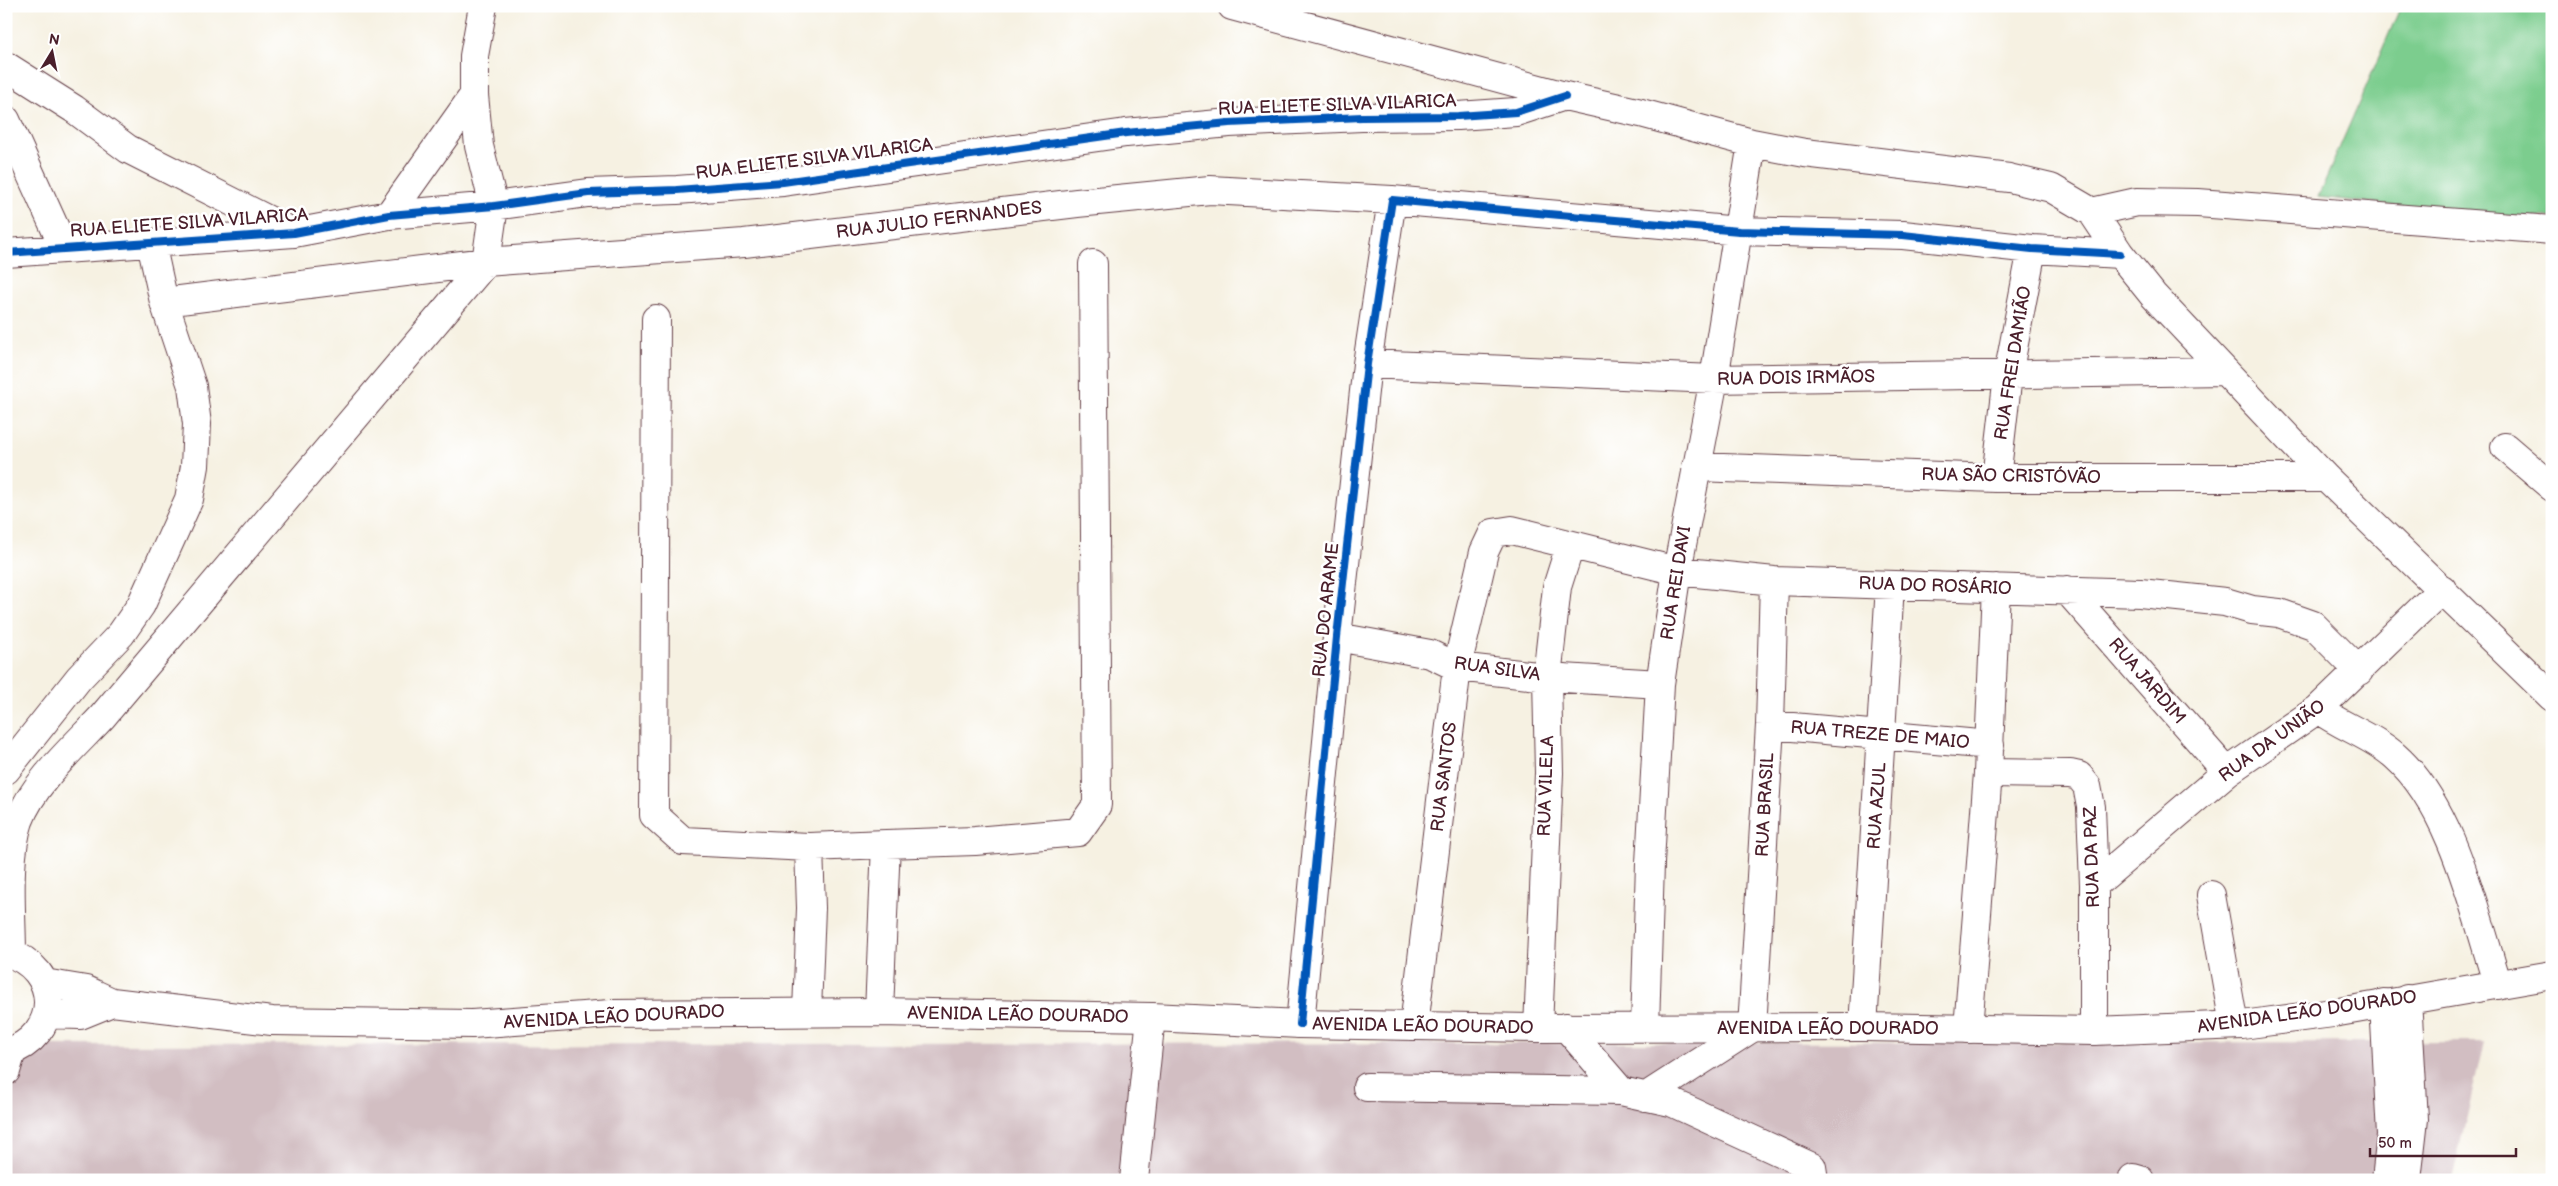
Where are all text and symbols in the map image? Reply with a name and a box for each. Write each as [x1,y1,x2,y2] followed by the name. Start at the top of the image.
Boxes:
[28,28,78,78] north arrow
[48,30,61,49] text: N
[1217,90,1457,120] street label: RUA ELIETE SILVA VILARICA
[694,134,934,184] street label: RUA ELIETE SILVA VILARICA
[835,197,1043,243] street label: RUA JULIO FERNANDES
[69,204,309,242] street label: RUA ELIETE SILVA VILARICA
[1989,284,2036,442] street label: RUA FREI DAMIÃO
[1717,365,1875,390] street label: RUA DOIS IRMÃOS
[1921,462,2101,488] street label: RUA SÃO CRISTÓVÃO
[1657,524,1695,642] street label: RUA REI DAVI
[1308,542,1344,678] street label: RUA DO ARAME
[1858,571,2012,599] street label: RUA DO ROSÁRIO
[2104,634,2190,728] street label: RUA JARDIM
[1453,653,1542,685] street label: RUA SILVA
[2214,695,2329,787] street label: RUA DA UNIÃO
[1790,717,1970,753] street label: RUA TREZE DE MAIO
[1427,721,1461,833] street label: RUA SANTOS
[1534,735,1558,837] street label: RUA VILELA
[1752,752,1778,858] street label: RUA BRASIL
[1863,761,1891,850] street label: RUA AZUL
[2080,806,2104,908] street label: RUA DA PAZ
[2196,985,2418,1038] street label: AVENIDA LEÃO DOURADO
[503,1000,725,1033] street label: AVENIDA LEÃO DOURADO
[907,1002,1129,1027] street label: AVENIDA LEÃO DOURADO
[1312,1013,1534,1038] street label: AVENIDA LEÃO DOURADO
[1717,1017,1939,1039] street label: AVENIDA LEÃO DOURADO
[2370,1126,2517,1158] scale bar
[2378,1134,2412,1153] text: 50 m

